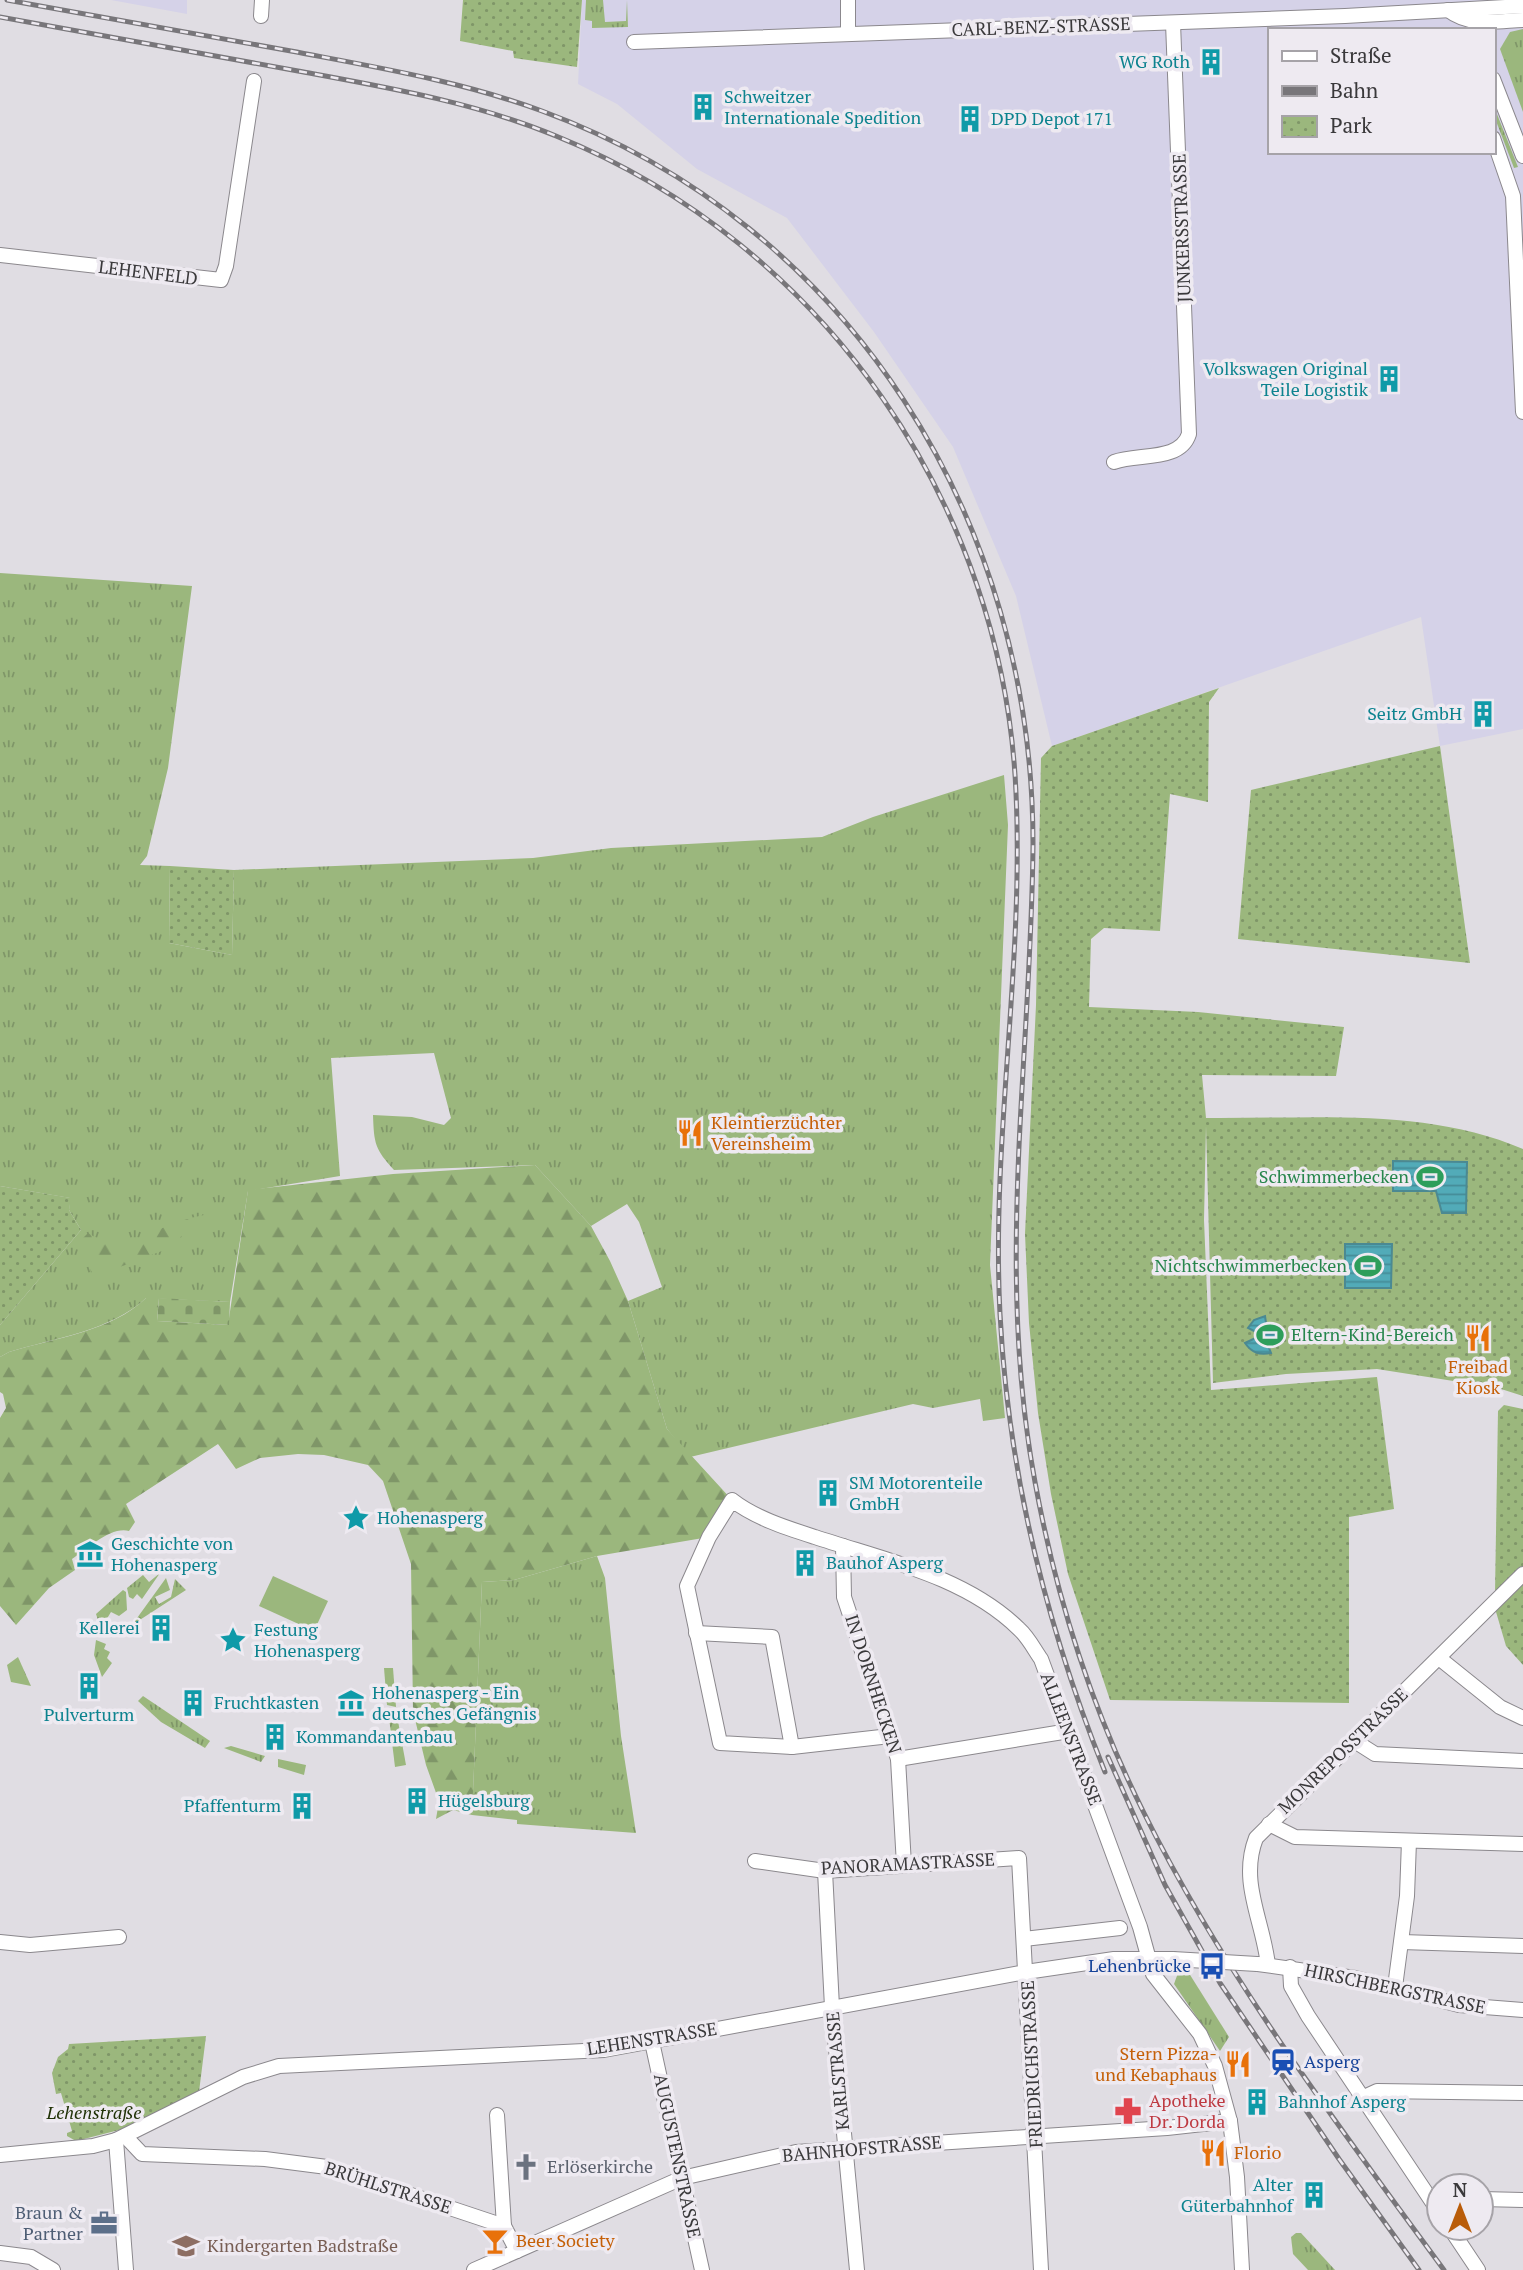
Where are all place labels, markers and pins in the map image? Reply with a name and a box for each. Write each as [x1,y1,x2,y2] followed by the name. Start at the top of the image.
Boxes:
[1196,47,1226,77] building icon: WG Roth
[1119,49,1190,73] place label: WG Roth
[724,84,921,129] place label: Schweitzer Internationale Spedition
[688,92,718,122] building icon: Schweitzer Internationale Spedition
[955,104,985,134] building icon: DPD Depot 171
[991,106,1113,130] place label: DPD Depot 171
[1203,356,1369,401] place label: Volkswagen Original Teile Logistik
[1374,364,1404,394] building icon: Volkswagen Original Teile Logistik
[1468,699,1498,729] building icon: Seitz GmbH
[1367,701,1462,725] place label: Seitz GmbH
[711,1110,842,1155] place label: Kleintierzüchter Vereinsheim
[675,1118,705,1148] restaurant icon: Kleintierzüchter Vereinsheim
[1415,1162,1445,1192] sports icon: Schwimmerbecken
[1259,1164,1409,1188] place label: Schwimmerbecken
[1353,1251,1383,1281] sports icon: Nichtschwimmerbecken
[1154,1253,1347,1277] place label: Nichtschwimmerbecken
[1255,1320,1285,1350] sports icon: Eltern-Kind-Bereich
[1291,1322,1454,1346] place label: Eltern-Kind-Bereich
[1463,1323,1493,1353] restaurant icon: Freibad Kiosk
[1448,1354,1508,1399] place label: Freibad Kiosk
[849,1470,983,1515] place label: SM Motorenteile GmbH
[813,1478,843,1508] building icon: SM Motorenteile GmbH
[341,1503,371,1533] place icon: Hohenasperg
[377,1505,483,1529] place label: Hohenasperg
[111,1531,233,1576] place label: Geschichte von Hohenasperg
[75,1539,105,1569] museum icon: Geschichte von Hohenasperg
[790,1548,820,1578] building icon: Bauhof Asperg
[826,1550,943,1574] place label: Bauhof Asperg
[146,1613,176,1643] building icon: Kellerei
[79,1615,140,1639] place label: Kellerei
[254,1617,360,1662] place label: Festung Hohenasperg
[218,1625,248,1655] place icon: Festung Hohenasperg
[74,1671,104,1701] building icon: Pulverturm
[372,1680,537,1725] place label: Hohenasperg - Ein deutsches Gefängnis
[178,1688,208,1718] building icon: Fruchtkasten
[336,1688,366,1718] museum icon: Hohenasperg - Ein deutsches Gefängnis
[214,1690,320,1714] place label: Fruchtkasten
[44,1702,135,1726] place label: Pulverturm
[260,1722,290,1752] building icon: Kommandantenbau
[296,1724,453,1748] place label: Kommandantenbau
[402,1786,432,1816] building icon: Hügelsburg
[438,1788,530,1812] place label: Hügelsburg
[287,1791,317,1821] building icon: Pfaffenturm
[184,1793,281,1817] place label: Pfaffenturm
[1197,1951,1227,1981] bus stop icon: Lehenbrücke
[1088,1953,1191,1977] place label: Lehenbrücke
[1095,2041,1217,2086] place label: Stern Pizza- und Kebaphaus
[1268,2047,1298,2077] station icon: Asperg
[1223,2049,1253,2079] restaurant icon: Stern Pizza- und Kebaphaus
[1304,2049,1360,2073] place label: Asperg
[1242,2087,1272,2117] building icon: Bahnhof Asperg
[1149,2088,1226,2133] place label: Apotheke Dr. Dorda
[1278,2089,1406,2113] place label: Bahnhof Asperg
[1113,2096,1143,2126] pharmacy icon: Apotheke Dr. Dorda
[1198,2138,1228,2168] restaurant icon: Florio
[1234,2140,1281,2164] place label: Florio
[511,2152,541,2182] church icon: Erlöserkirche
[547,2154,653,2178] place label: Erlöserkirche
[1181,2172,1295,2217] place label: Alter Güterbahnhof
[1299,2180,1329,2210] building icon: Alter Güterbahnhof
[15,2200,83,2245] place label: Braun & Partner
[89,2208,119,2238] office icon: Braun & Partner
[480,2226,510,2256] bar icon: Beer Society
[516,2228,616,2252] place label: Beer Society
[171,2231,201,2261] school or university icon: Kindergarten Badstraße
[207,2233,398,2257] place label: Kindergarten Badstraße

